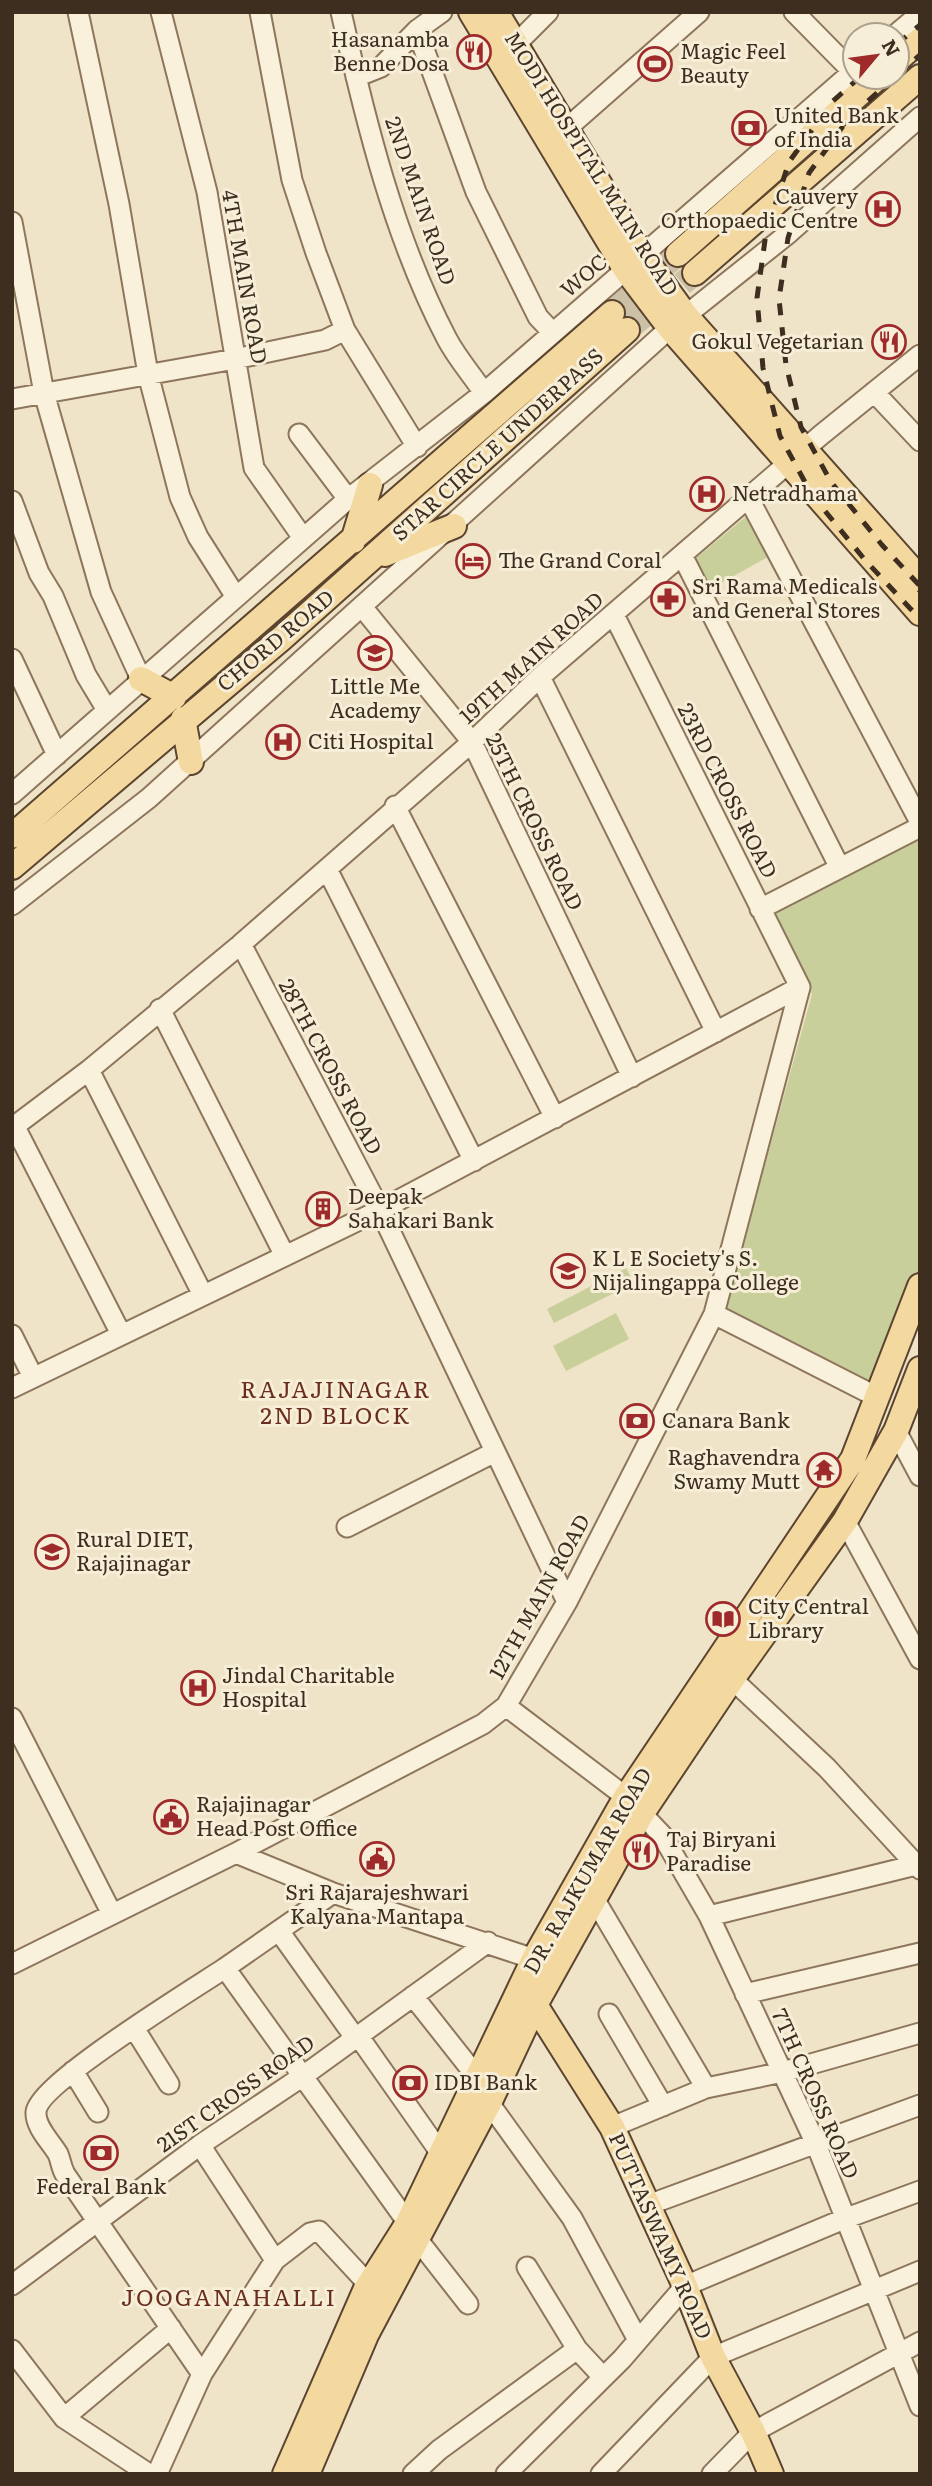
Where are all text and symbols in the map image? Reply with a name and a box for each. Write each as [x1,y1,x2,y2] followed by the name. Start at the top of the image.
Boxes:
[841,21,911,91] north arrow
[331,22,450,77] place label: Hasanamba Benne Dosa
[499,24,688,301] street label: MODI HOSPITAL MAIN ROAD
[455,33,493,71] restaurant icon: Hasanamba Benne Dosa
[680,34,786,89] place label: Magic Feel Beauty
[876,34,908,61] text: N
[636,45,674,83] sports icon: Magic Feel Beauty
[774,98,899,153] place label: United Bank of India
[730,109,768,147] bank icon: United Bank of India
[379,112,466,289] street label: 2ND MAIN ROAD
[661,179,859,234] place label: Cauvery Orthopaedic Centre
[216,187,277,366] street label: 4TH MAIN ROAD
[864,190,902,228] hospital icon: Cauvery Orthopaedic Centre
[552,245,613,303] street label: WOC
[870,323,908,361] restaurant icon: Gokul Vegetarian
[692,324,864,355] place label: Gokul Vegetarian
[384,340,609,547] street label: STAR CIRCLE UNDERPASS
[688,475,726,513] hospital icon: Netradhama
[732,476,858,507] place label: Netradhama
[454,542,492,580] hotel icon: The Grand Coral
[498,543,662,574] place label: The Grand Coral
[692,569,880,624] place label: Sri Rama Medicals and General Stores
[649,580,687,618] pharmacy icon: Sri Rama Medicals and General Stores
[209,581,340,697] street label: CHORD ROAD
[451,583,609,729] street label: 19TH MAIN ROAD
[356,634,394,672] school or university icon: Little Me Academy
[329,669,422,724] place label: Little Me Academy
[672,697,787,883] street label: 23RD CROSS ROAD
[264,723,302,761] hospital icon: Citi Hospital
[308,724,434,755] place label: Citi Hospital
[480,727,593,915] street label: 25TH CROSS ROAD
[273,973,392,1159] street label: 28TH CROSS ROAD
[348,1179,494,1234] place label: Deepak Sahakari Bank
[304,1190,342,1228] building icon: Deepak Sahakari Bank
[592,1241,799,1296] place label: K L E Society's S. Nijalingappa College
[549,1252,587,1290] school or university icon: K L E Society's S. Nijalingappa College
[240,1371,432,1431] district label: RAJAJINAGAR 2ND BLOCK
[618,1402,656,1440] bank icon: Canara Bank
[662,1403,790,1434] place label: Canara Bank
[668,1440,801,1495] place label: Raghavendra Swamy Mutt
[805,1451,843,1489] temple icon: Raghavendra Swamy Mutt
[480,1508,596,1684] street label: 12TH MAIN ROAD
[76,1522,194,1577] place label: Rural DIET, Rajajinagar
[33,1533,71,1571] school or university icon: Rural DIET, Rajajinagar
[748,1589,869,1644] place label: City Central Library
[704,1600,742,1638] library icon: City Central Library
[222,1658,395,1713] place label: Jindal Charitable Hospital
[179,1669,217,1707] hospital icon: Jindal Charitable Hospital
[514,1761,658,1979] street label: DR. RAJKUMAR ROAD
[196,1787,357,1842] place label: Rajajinagar Head Post Office
[152,1798,190,1836] public building icon: Rajajinagar Head Post Office
[666,1822,776,1877] place label: Taj Biryani Paradise
[622,1833,660,1871] restaurant icon: Taj Biryani Paradise
[358,1840,396,1878] public building icon: Sri Rajarajeshwari Kalyana Mantapa
[285,1875,469,1930] place label: Sri Rajarajeshwari Kalyana Mantapa
[766,2003,869,2183] street label: 7TH CROSS ROAD
[149,2026,320,2158] street label: 21ST CROSS ROAD
[391,2064,429,2102] bank icon: IDBI Bank
[434,2065,537,2096] place label: IDBI Bank
[603,2127,722,2343] street label: PUTTASWAMY ROAD
[82,2134,120,2172] bank icon: Federal Bank
[36,2169,166,2200] place label: Federal Bank
[121,2279,337,2313] district label: JOOGANAHALLI

